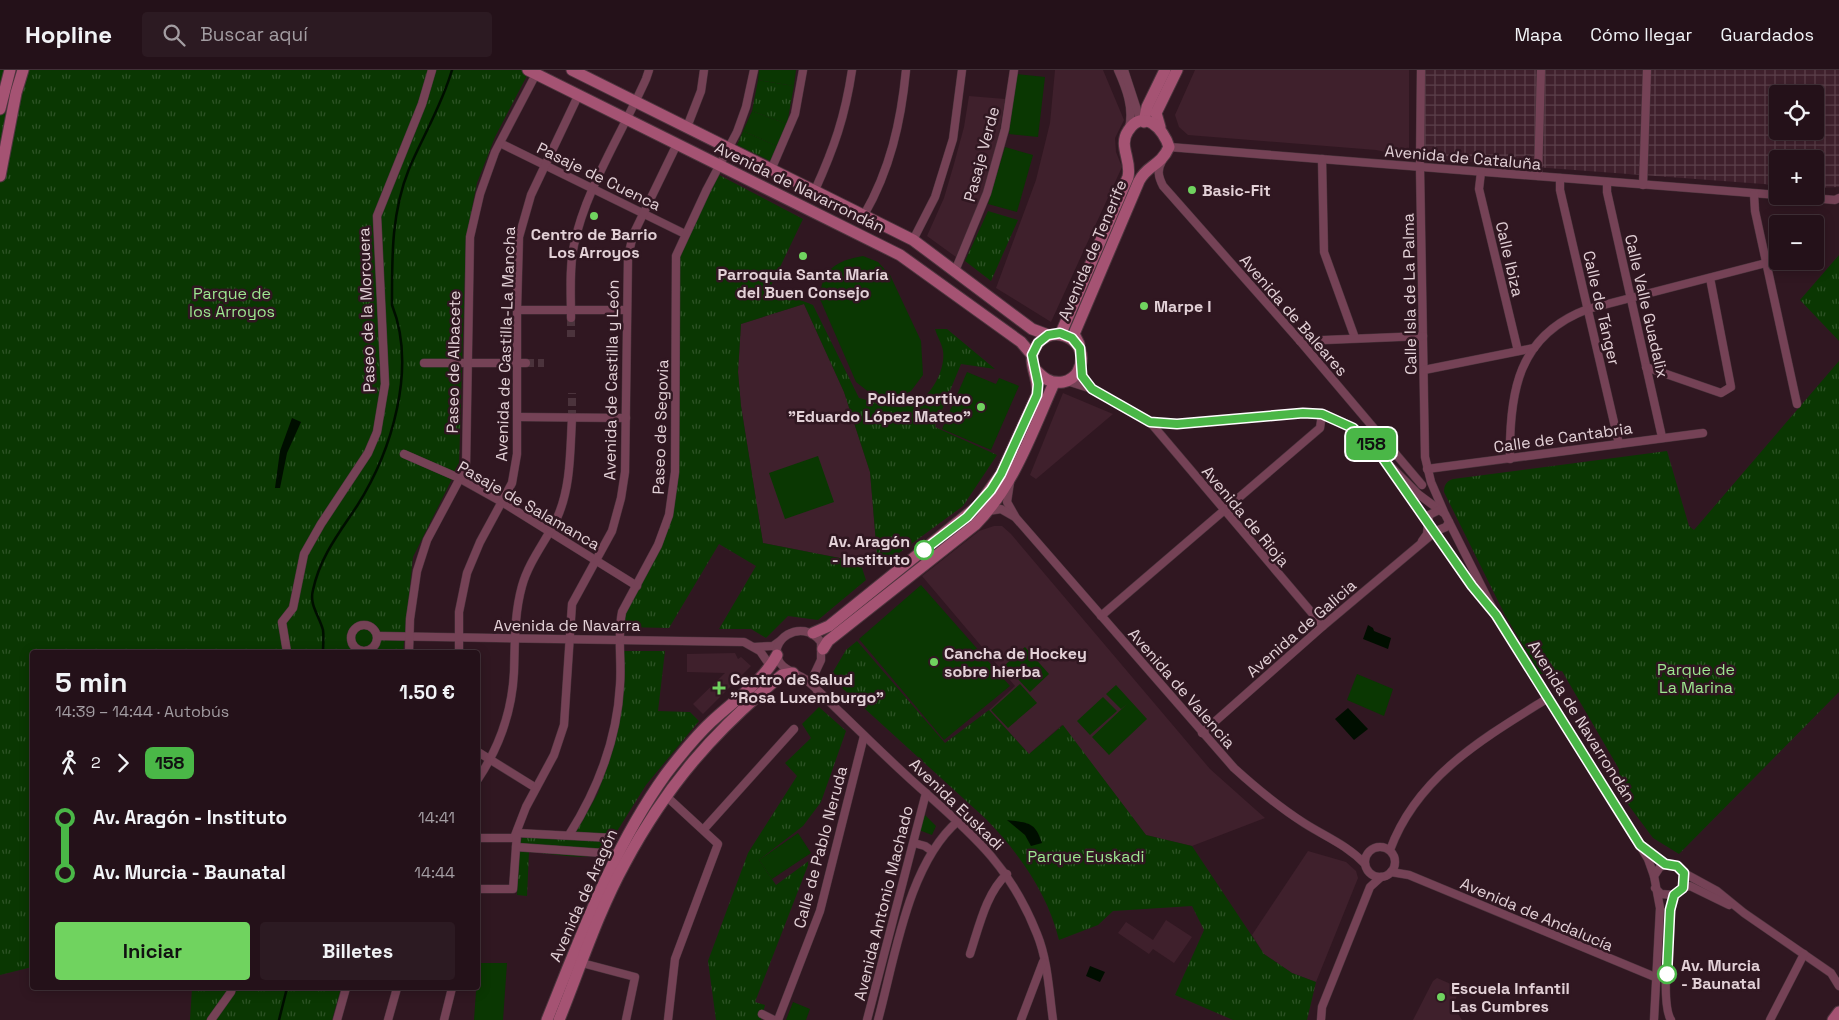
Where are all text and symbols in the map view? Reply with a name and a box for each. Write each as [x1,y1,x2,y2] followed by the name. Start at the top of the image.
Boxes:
[142,12,492,57] search box
[25,19,112,50] text: Hopline
[160,21,188,49] icon: search
[200,22,308,47] text: Buscar aquí
[1514,23,1562,46] text: Mapa
[1590,23,1692,46] text: Cómo llegar
[1720,23,1814,46] text: Guardados
[1769,85,1824,270] map controls
[1769,85,1824,140] button: locate
[959,104,1004,204] street label: Pasaje Verde
[533,137,664,216] street label: Pasaje de Cuenca
[711,137,888,238] street label: Avenida de Navarrondán
[1384,140,1542,175] street label: Avenida de Cataluña
[1769,150,1824,205] button: +
[1053,177,1132,324] street label: Avenida de Tenerife
[1202,180,1271,201] place label: Basic-Fit
[1186,184,1198,196] marker: Basic-Fit
[588,210,600,222] marker: Centro de Barrio Los Arroyos
[1398,213,1421,375] street label: Calle Isla de La Palma
[1769,215,1824,270] button: −
[1491,219,1528,299] street label: Calle Ibiza
[531,224,657,263] place label: Centro de Barrio Los Arroyos
[491,226,520,462] street label: Avenida de Castilla-La Mancha
[353,227,380,393] street label: Paseo de la Morcuera
[1620,232,1673,380] street label: Calle Valle Guadalix
[1578,249,1625,368] street label: Calle de Tánger
[797,250,809,262] marker: Parroquia Santa María del Buen Consejo
[1235,250,1352,381] street label: Avenida de Baleares
[718,264,888,303] place label: Parroquia Santa María del Buen Consejo
[599,280,624,480] street label: Avenida de Castilla y León
[189,283,275,322] park label: Parque de los Arroyos
[442,290,465,434] street label: Paseo de Albacete
[1154,296,1211,317] place label: Marpe I
[1138,300,1150,312] marker: Marpe I
[648,359,673,495] street label: Paseo de Segovia
[788,388,971,427] place label: Polideportivo "Eduardo López Mateo"
[975,401,987,413] marker: Polideportivo "Eduardo López Mateo"
[1492,417,1634,458] street label: Calle de Cantabria
[1342,428,1400,460] line badge: 158
[1356,432,1386,455] text: 158
[454,456,604,555] street label: Pasaje de Salamanca
[1197,461,1294,571] street label: Avenida de Rioja
[828,531,910,570] place label: Av. Aragón - Instituto
[914,540,934,560] marker: Av. Aragón - Instituto
[1242,575,1361,682] street label: Avenida de Galicia
[494,615,640,636] street label: Avenida de Navarra
[1124,624,1240,753] street label: Avenida de Valencia
[1523,637,1640,806] street label: Avenida de Navarrondán
[944,643,1087,682] place label: Cancha de Hockey sobre hierba
[928,656,940,668] marker: Cancha de Hockey sobre hierba
[1657,659,1735,698] park label: Parque de La Marina
[55,664,128,700] text: 5 min
[730,669,884,708] place label: Centro de Salud "Rosa Luxemburgo"
[399,680,455,705] text: 1.50 €
[712,681,726,695] marker: Centro de Salud "Rosa Luxemburgo"
[55,701,229,722] text: 14:39 – 14:44 · Autobús
[55,749,83,777] icon: walk
[109,749,137,777] icon: forward
[155,751,184,774] text: 158
[91,752,101,773] text: 2
[905,754,1008,855] street label: Avenida Euskadi
[789,764,852,931] street label: Calle de Pablo Neruda
[849,803,918,1003] street label: Avenida Antonio Machado
[93,805,287,830] text: Av. Aragón - Instituto
[418,807,455,828] text: 14:41
[545,825,622,965] street label: Avenida de Aragón
[1028,846,1144,867] park label: Parque Euskadi
[93,860,286,885] text: Av. Murcia - Baunatal
[414,862,455,883] text: 14:44
[1457,873,1617,956] street label: Avenida de Andalucía
[55,922,250,980] button: Iniciar
[260,922,455,980] button: Billetes
[1681,955,1760,994] place label: Av. Murcia - Baunatal
[1657,964,1677,984] marker: Av. Murcia - Baunatal
[1451,978,1570,1017] place label: Escuela Infantil Las Cumbres
[1435,991,1447,1003] marker: Escuela Infantil Las Cumbres

